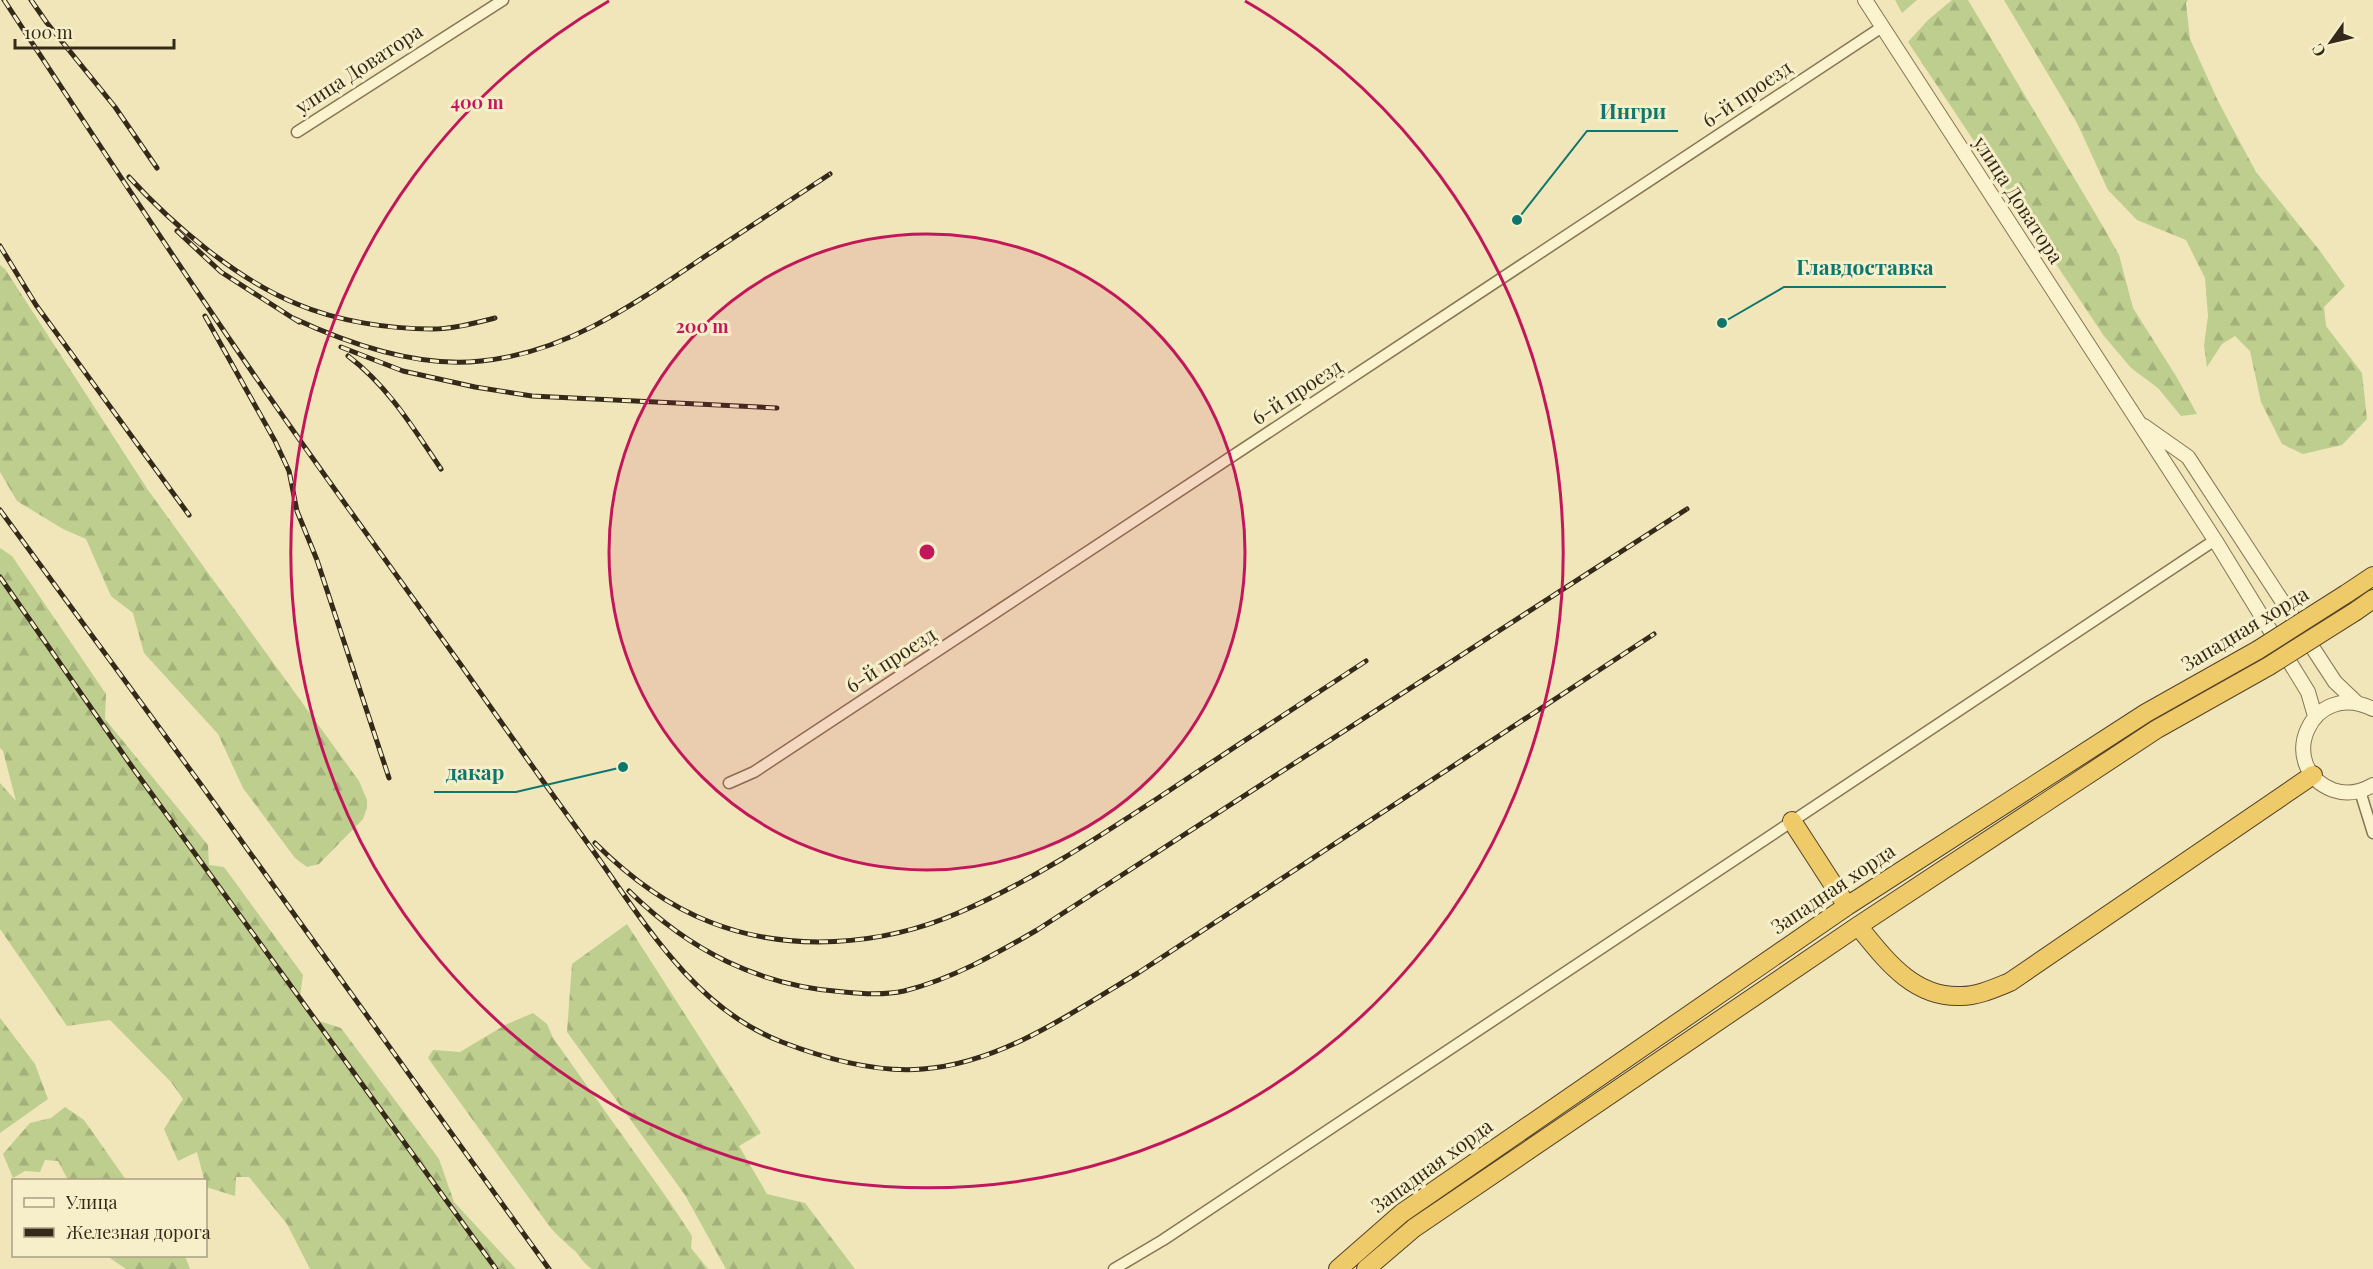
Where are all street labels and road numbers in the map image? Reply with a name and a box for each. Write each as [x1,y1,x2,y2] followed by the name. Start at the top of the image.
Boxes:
[288,16,427,120] street label: улица Доватора
[1696,53,1797,133] street label: 6-й проезд
[1967,129,2071,268] street label: улица Доватора
[1246,351,1347,430] street label: 6-й проезд
[2175,579,2313,676] street label: Западная хорда
[840,619,941,698] street label: 6-й проезд
[1765,836,1899,939] street label: Западная хорда
[1365,1111,1497,1218] street label: Западная хорда

